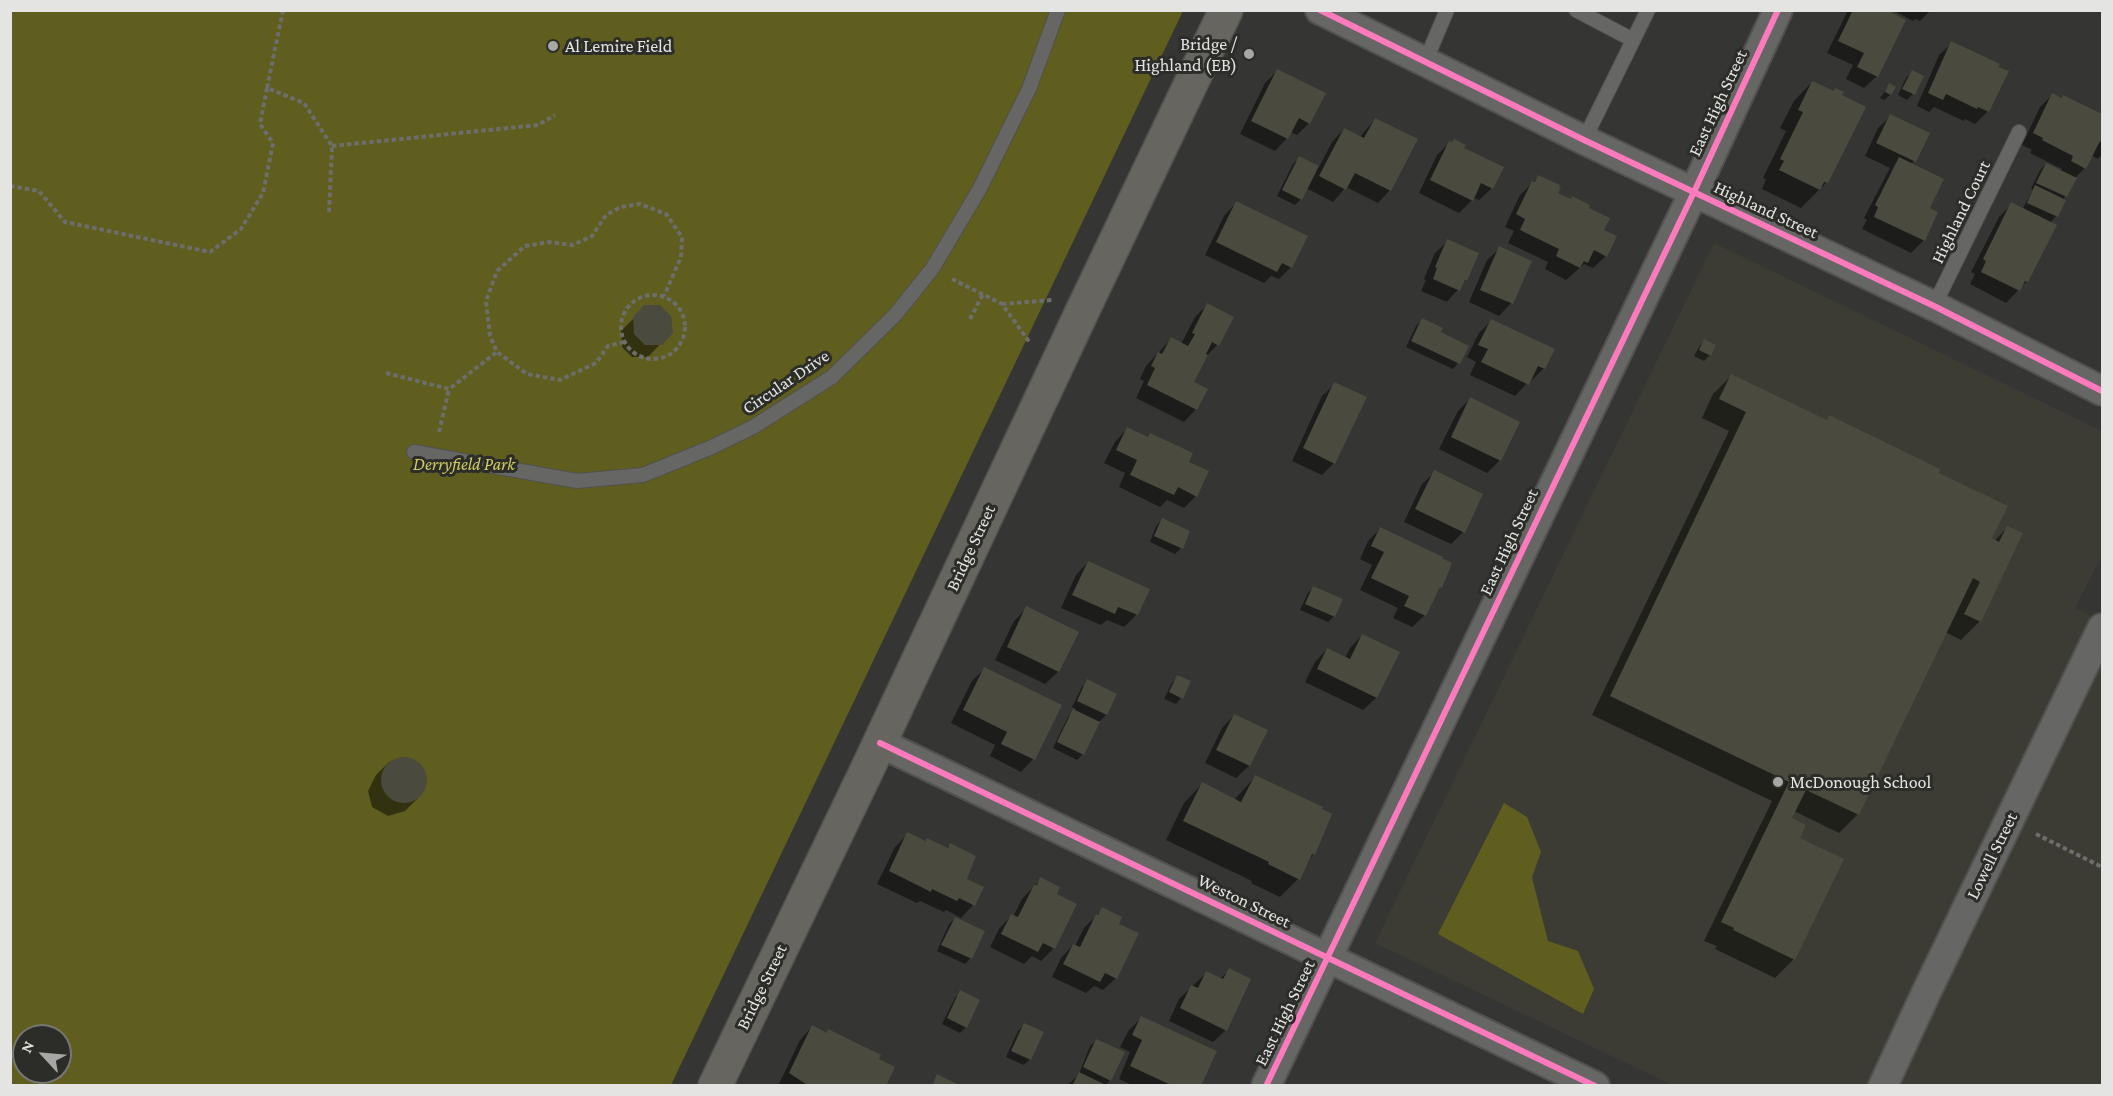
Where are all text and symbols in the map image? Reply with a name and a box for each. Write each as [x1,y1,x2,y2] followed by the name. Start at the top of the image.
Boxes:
[1134,33,1237,76] place label: Bridge / Highland (EB)
[565,35,672,57] place label: Al Lemire Field
[546,39,560,53] marker: Al Lemire Field
[1684,46,1752,160] street label: East High Street
[1242,47,1256,61] marker: Bridge / Highland (EB)
[1927,157,1995,267] street label: Highland Court
[1710,176,1822,244] street label: Highland Street
[738,345,834,419] street label: Circular Drive
[413,453,515,475] park label: Derryfield Park
[1475,485,1543,599] street label: East High Street
[942,502,1000,594] street label: Bridge Street
[1790,771,1931,793] place label: McDonough School
[1771,775,1785,789] marker: McDonough School
[1962,809,2022,903] street label: Lowell Street
[1194,869,1294,933] street label: Weston Street
[732,941,792,1033] street label: Bridge Street
[1250,957,1320,1069] street label: East High Street
[12,1024,72,1084] north arrow
[17,1038,37,1055] text: N

